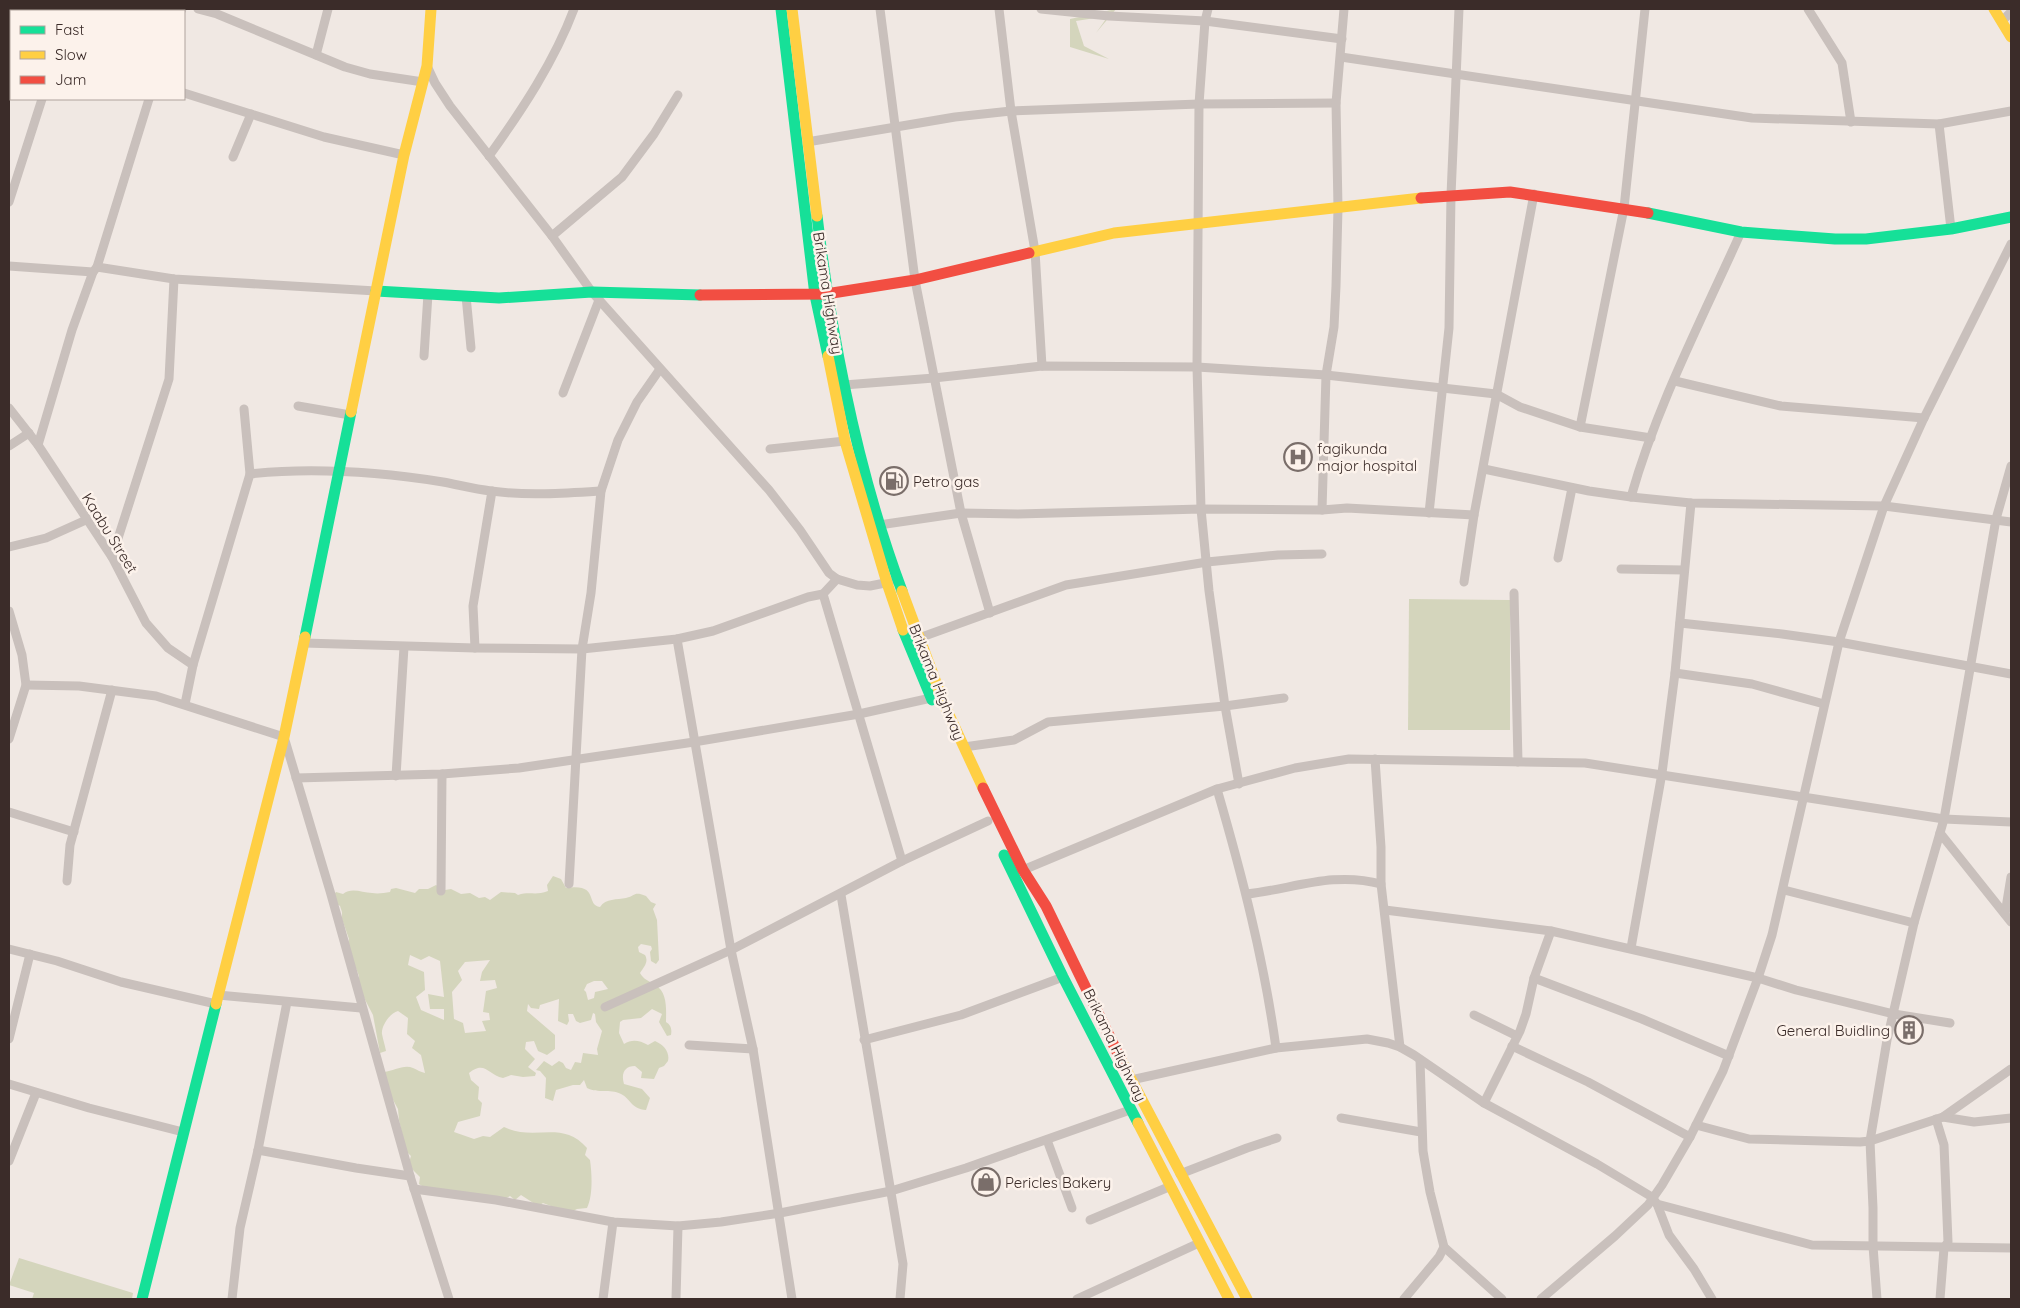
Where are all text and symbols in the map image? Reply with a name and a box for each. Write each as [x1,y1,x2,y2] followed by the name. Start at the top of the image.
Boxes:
[10,10,185,100] legend
[55,20,84,39] text: Fast
[55,45,87,64] text: Slow
[55,70,86,89] text: Jam
[809,231,847,355] street label: Brikama Highway
[1317,439,1417,475] place label: fagikunda major hospital
[1283,442,1313,472] hospital icon: fagikunda major hospital
[879,466,909,496] fuel station icon: Petro gas
[913,472,979,491] place label: Petro gas
[78,489,142,577] street label: Kaabu Street
[905,621,969,743] street label: Brikama Highway
[1079,985,1151,1105] street label: Brikama Highway
[1894,1015,1924,1045] building icon: General Buidling
[1776,1021,1890,1040] place label: General Buidling
[971,1167,1001,1197] shop icon: Pericles Bakery
[1005,1173,1111,1192] place label: Pericles Bakery

